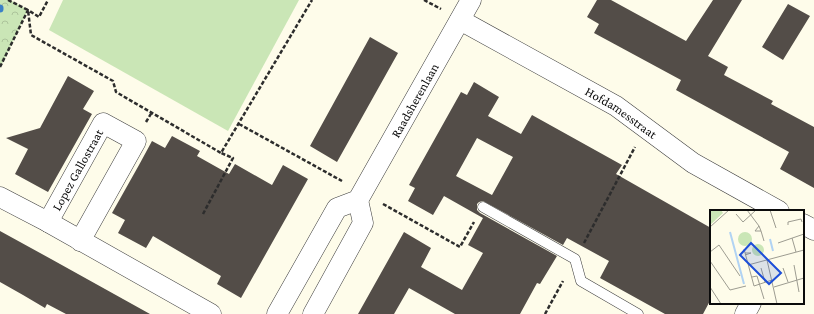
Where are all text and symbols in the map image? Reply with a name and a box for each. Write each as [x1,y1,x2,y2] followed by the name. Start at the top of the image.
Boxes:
[387,60,441,140] street label: Raadsherenlaan
[583,83,661,142] street label: Hofdamesstraat
[48,125,106,213] street label: Lopez Gallostraat
[710,210,804,304] inset map

